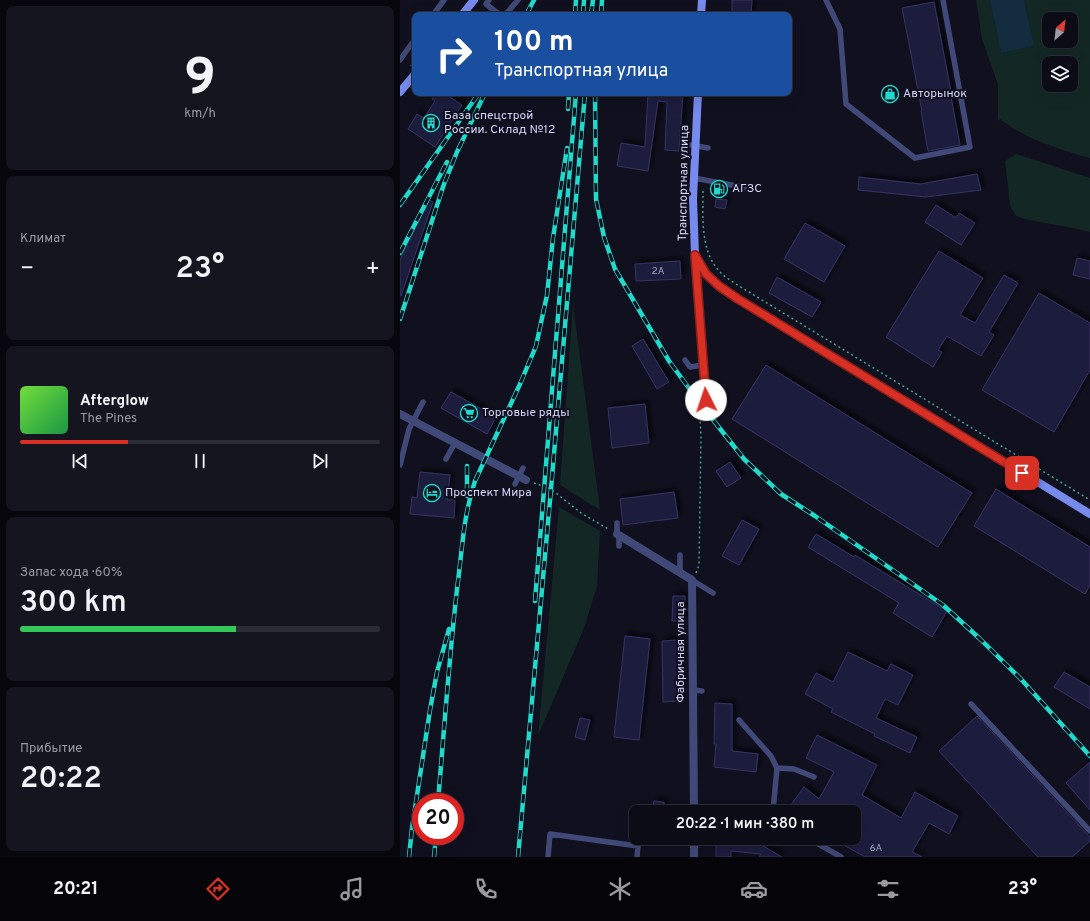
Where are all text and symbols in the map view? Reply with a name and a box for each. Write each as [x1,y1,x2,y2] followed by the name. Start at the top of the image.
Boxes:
[1042,12,1078,48] north arrow
[1042,12,1078,92] map controls
[494,25,574,61] text: 100 m
[428,28,480,80] icon: right
[184,47,216,113] text: 9
[1042,56,1078,92] button: layers
[494,60,668,83] text: Транспортная улица
[880,84,900,104] shop icon: Авторынок
[903,86,967,102] place label: Авторынок
[184,106,216,122] text: km/h
[444,108,555,138] place label: База спецстрой России. Склад №12
[421,113,441,133] building icon: База спецстрой России. Склад №12
[675,125,693,241] street label: Транспортная улица
[709,179,729,199] fuel station icon: АГЗС
[732,181,762,197] place label: АГЗС
[20,231,66,247] text: Климат
[176,251,224,288] text: 23°
[20,256,34,283] text: −
[366,256,380,283] text: +
[652,265,665,278] house number: 2А
[685,379,727,421] position arrow
[80,392,149,411] text: Afterglow
[459,403,479,423] supermarket icon: Торговые ряды
[482,405,570,421] place label: Торговые ряды
[80,411,137,427] text: The Pines
[69,450,91,472] icon: previous
[189,450,211,472] icon: pause
[309,450,331,472] icon: next
[1005,456,1039,490] pin
[1011,462,1033,484] icon: arrive
[422,483,442,503] hotel icon: Проспект Мира
[445,485,531,501] place label: Проспект Мира
[20,565,122,581] text: Запас хода · 60%
[20,585,127,622] text: 300 km
[673,601,689,703] street label: Фабричная улица
[20,741,82,757] text: Прибытие
[20,761,102,798] text: 20:22
[412,793,464,845] speed limit sign: 20
[676,815,814,834] text: 20:22 · 1 мин · 380 m
[870,842,882,855] house number: 6А
[204,875,232,903] icon: directions
[338,875,366,903] icon: music
[472,875,500,903] icon: phone
[606,875,634,903] icon: climate
[740,875,768,903] icon: car
[874,875,902,903] icon: filters
[53,878,98,901] text: 20:21
[1008,878,1037,901] text: 23°

